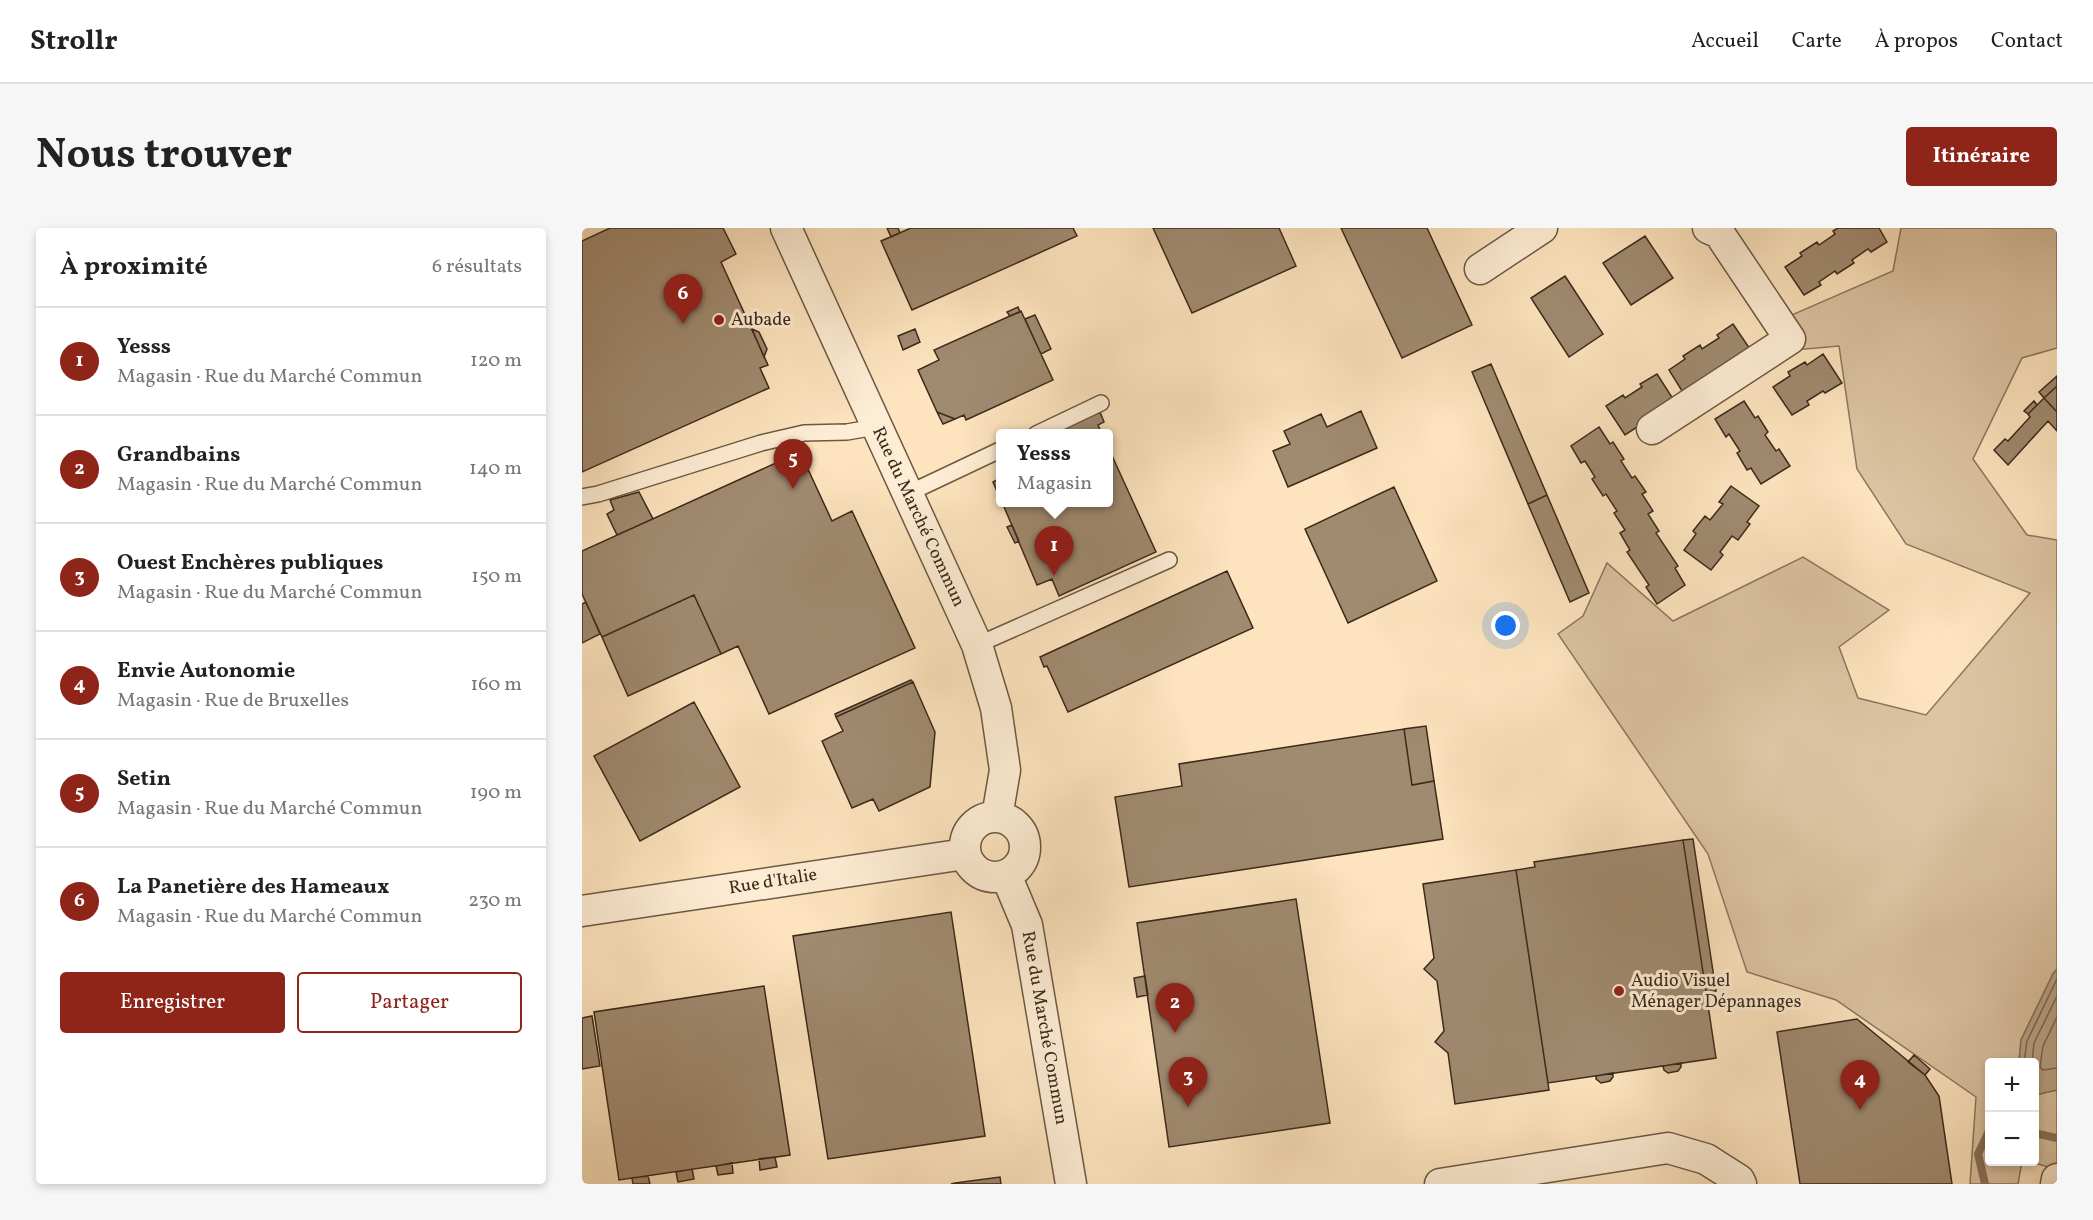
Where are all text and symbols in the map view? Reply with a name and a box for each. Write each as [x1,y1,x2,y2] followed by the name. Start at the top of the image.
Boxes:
[30,22,118,61] text: Strollr
[1691,27,1759,56] text: Accueil
[1792,27,1842,56] text: Carte
[1875,27,1958,56] text: À propos
[1991,27,2063,56] text: Contact
[36,127,292,186] text: Nous trouver
[1906,127,2057,186] button: Itinéraire
[60,249,208,285] text: À proximité
[432,253,522,281] text: 6 résultats
[664,274,702,324] pin: 6
[731,308,791,333] place label: Aubade
[712,313,726,327] marker: Aubade
[117,332,171,363] text: Yesss
[75,347,84,375] text: 1
[470,347,522,375] text: 120 m
[117,363,422,391] text: Magasin · Rue du Marché Commun
[865,423,971,611] street label: Rue du Marché Commun
[996,429,1113,507] popup
[1017,439,1071,470] text: Yesss
[117,440,240,471] text: Grandbains
[774,440,812,489] pin: 5
[74,455,85,483] text: 2
[469,455,522,483] text: 140 m
[1017,470,1092,498] text: Magasin
[117,471,422,499] text: Magasin · Rue du Marché Commun
[1034,526,1074,576] pin: 1
[117,548,383,579] text: Ouest Enchères publiques
[74,563,85,591] text: 3
[471,563,522,591] text: 150 m
[117,579,422,607] text: Magasin · Rue du Marché Commun
[1491,611,1520,640] your location
[117,656,295,687] text: Envie Autonomie
[73,671,86,699] text: 4
[470,671,522,699] text: 160 m
[117,687,349,715] text: Magasin · Rue de Bruxelles
[117,764,171,795] text: Setin
[75,779,84,807] text: 5
[470,779,522,807] text: 190 m
[117,795,422,823] text: Magasin · Rue du Marché Commun
[727,863,819,901] street label: Rue d'Italie
[117,872,389,903] text: La Panetière des Hameaux
[74,887,85,915] text: 6
[468,887,522,915] text: 230 m
[117,903,422,931] text: Magasin · Rue du Marché Commun
[1015,929,1073,1127] street label: Rue du Marché Commun
[1631,969,1801,1015] place label: Audio Visuel Ménager Dépannages
[60,972,285,1033] button: Enregistrer
[297,972,522,1033] button: Partager
[1156,984,1194,1033] pin: 2
[1612,984,1626,998] marker: Audio Visuel Ménager Dépannages
[1168,1058,1208,1107] pin: 3
[1985,1058,2039,1166] map controls
[1985,1058,2039,1112] button: +
[1840,1060,1880,1110] pin: 4
[1985,1112,2039,1166] button: −

